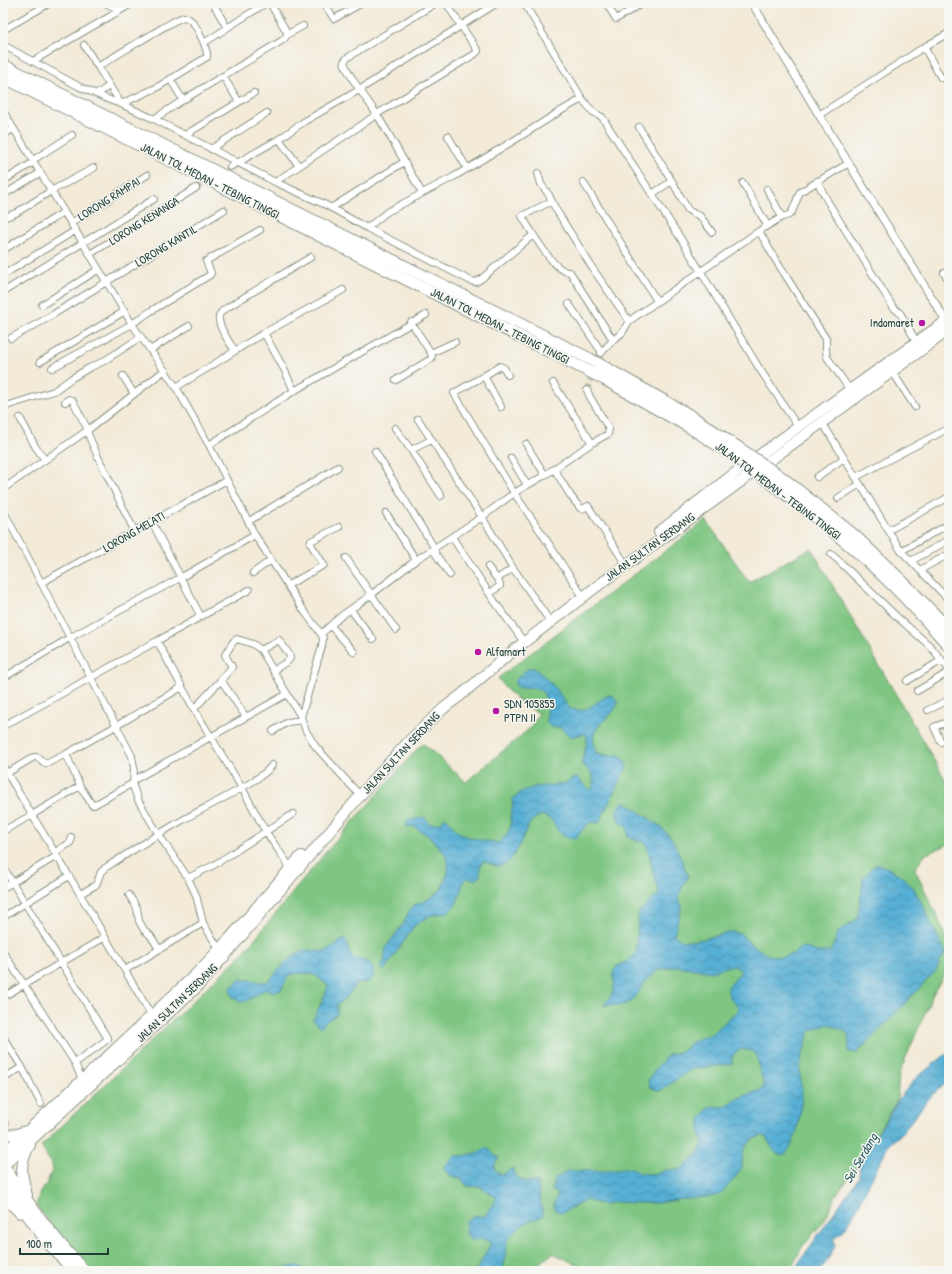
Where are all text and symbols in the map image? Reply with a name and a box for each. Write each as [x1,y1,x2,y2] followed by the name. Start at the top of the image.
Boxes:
[138,138,283,223] street label: JALAN TOL MEDAN - TEBING TINGGI
[74,173,143,225] street label: LORONG RAMPAI
[105,192,182,249] street label: LORONG KENANGA
[132,220,200,271] street label: LORONG KANTIL
[428,283,573,368] street label: JALAN TOL MEDAN - TEBING TINGGI
[870,314,915,331] place label: Indomaret
[917,318,927,328] marker: Indomaret
[712,437,845,544] street label: JALAN TOL MEDAN - TEBING TINGGI
[99,507,168,556] street label: LORONG MELATI
[601,508,698,585] street label: JALAN SULTAN SERDANG
[486,643,527,660] place label: Alfamart
[473,647,483,657] marker: Alfamart
[504,695,555,726] place label: SDN 105855 PTPN II
[491,706,501,716] marker: SDN 105855 PTPN II
[358,708,443,798] street label: JALAN SULTAN SERDANG
[132,959,221,1046] street label: JALAN SULTAN SERDANG
[838,1129,883,1187] water label: Sei Serdang
[20,1230,108,1256] scale bar
[26,1235,52,1252] text: 100 m

